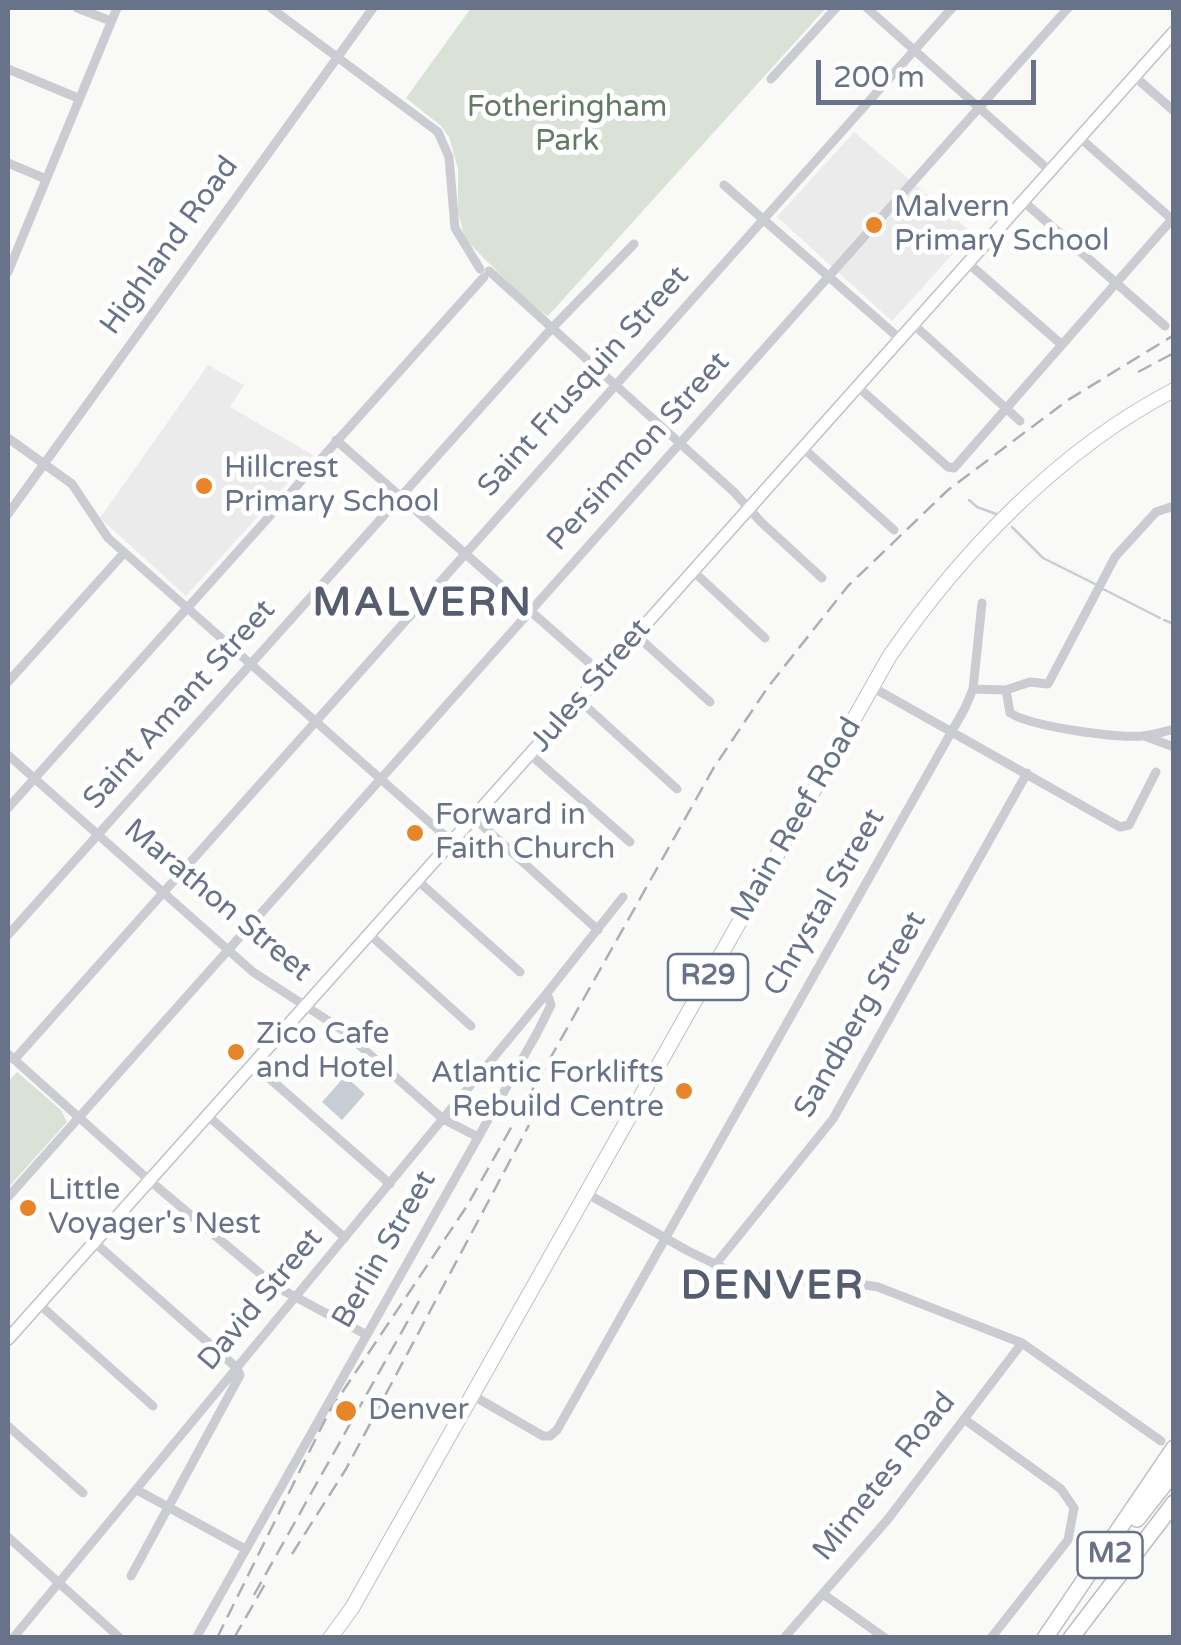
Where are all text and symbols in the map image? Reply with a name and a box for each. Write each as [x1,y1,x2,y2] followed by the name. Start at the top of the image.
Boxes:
[821,40,1041,102] scale bar
[833,59,925,96] text: 200 m
[467,90,667,160] park label: Fotheringham Park
[93,150,247,342] street label: Highland Road
[894,190,1109,260] place label: Malvern Primary School
[863,214,885,236] marker: Malvern Primary School
[471,259,697,505] street label: Saint Frusquin Street
[540,345,738,559] street label: Persimmon Street
[224,451,439,522] place label: Hillcrest Primary School
[193,475,215,497] marker: Hillcrest Primary School
[313,580,533,628] district label: MALVERN
[76,593,284,817] street label: Saint Amant Street
[523,612,659,760] street label: Jules Street
[724,712,870,928] street label: Main Reef Road
[435,798,615,868] place label: Forward in Faith Church
[757,803,893,1003] street label: Chrystal Street
[116,812,318,990] street label: Marathon Street
[404,822,426,844] marker: Forward in Faith Church
[787,906,935,1124] street label: Sandberg Street
[668,954,748,1000] road number: R29
[256,1017,394,1088] place label: Zico Cafe and Hotel
[225,1041,247,1063] marker: Zico Cafe and Hotel
[431,1056,664,1126] place label: Atlantic Forklifts Rebuild Centre
[673,1080,695,1102] marker: Atlantic Forklifts Rebuild Centre
[325,1165,445,1335] street label: Berlin Street
[48,1173,261,1244] place label: Little Voyager's Nest
[17,1197,39,1219] marker: Little Voyager's Nest
[191,1222,331,1378] street label: David Street
[681,1263,865,1311] district label: DENVER
[806,1385,964,1569] street label: Mimetes Road
[368,1393,469,1429] place label: Denver
[333,1398,359,1424] marker: Denver
[1078,1532,1142,1578] road number: M2

